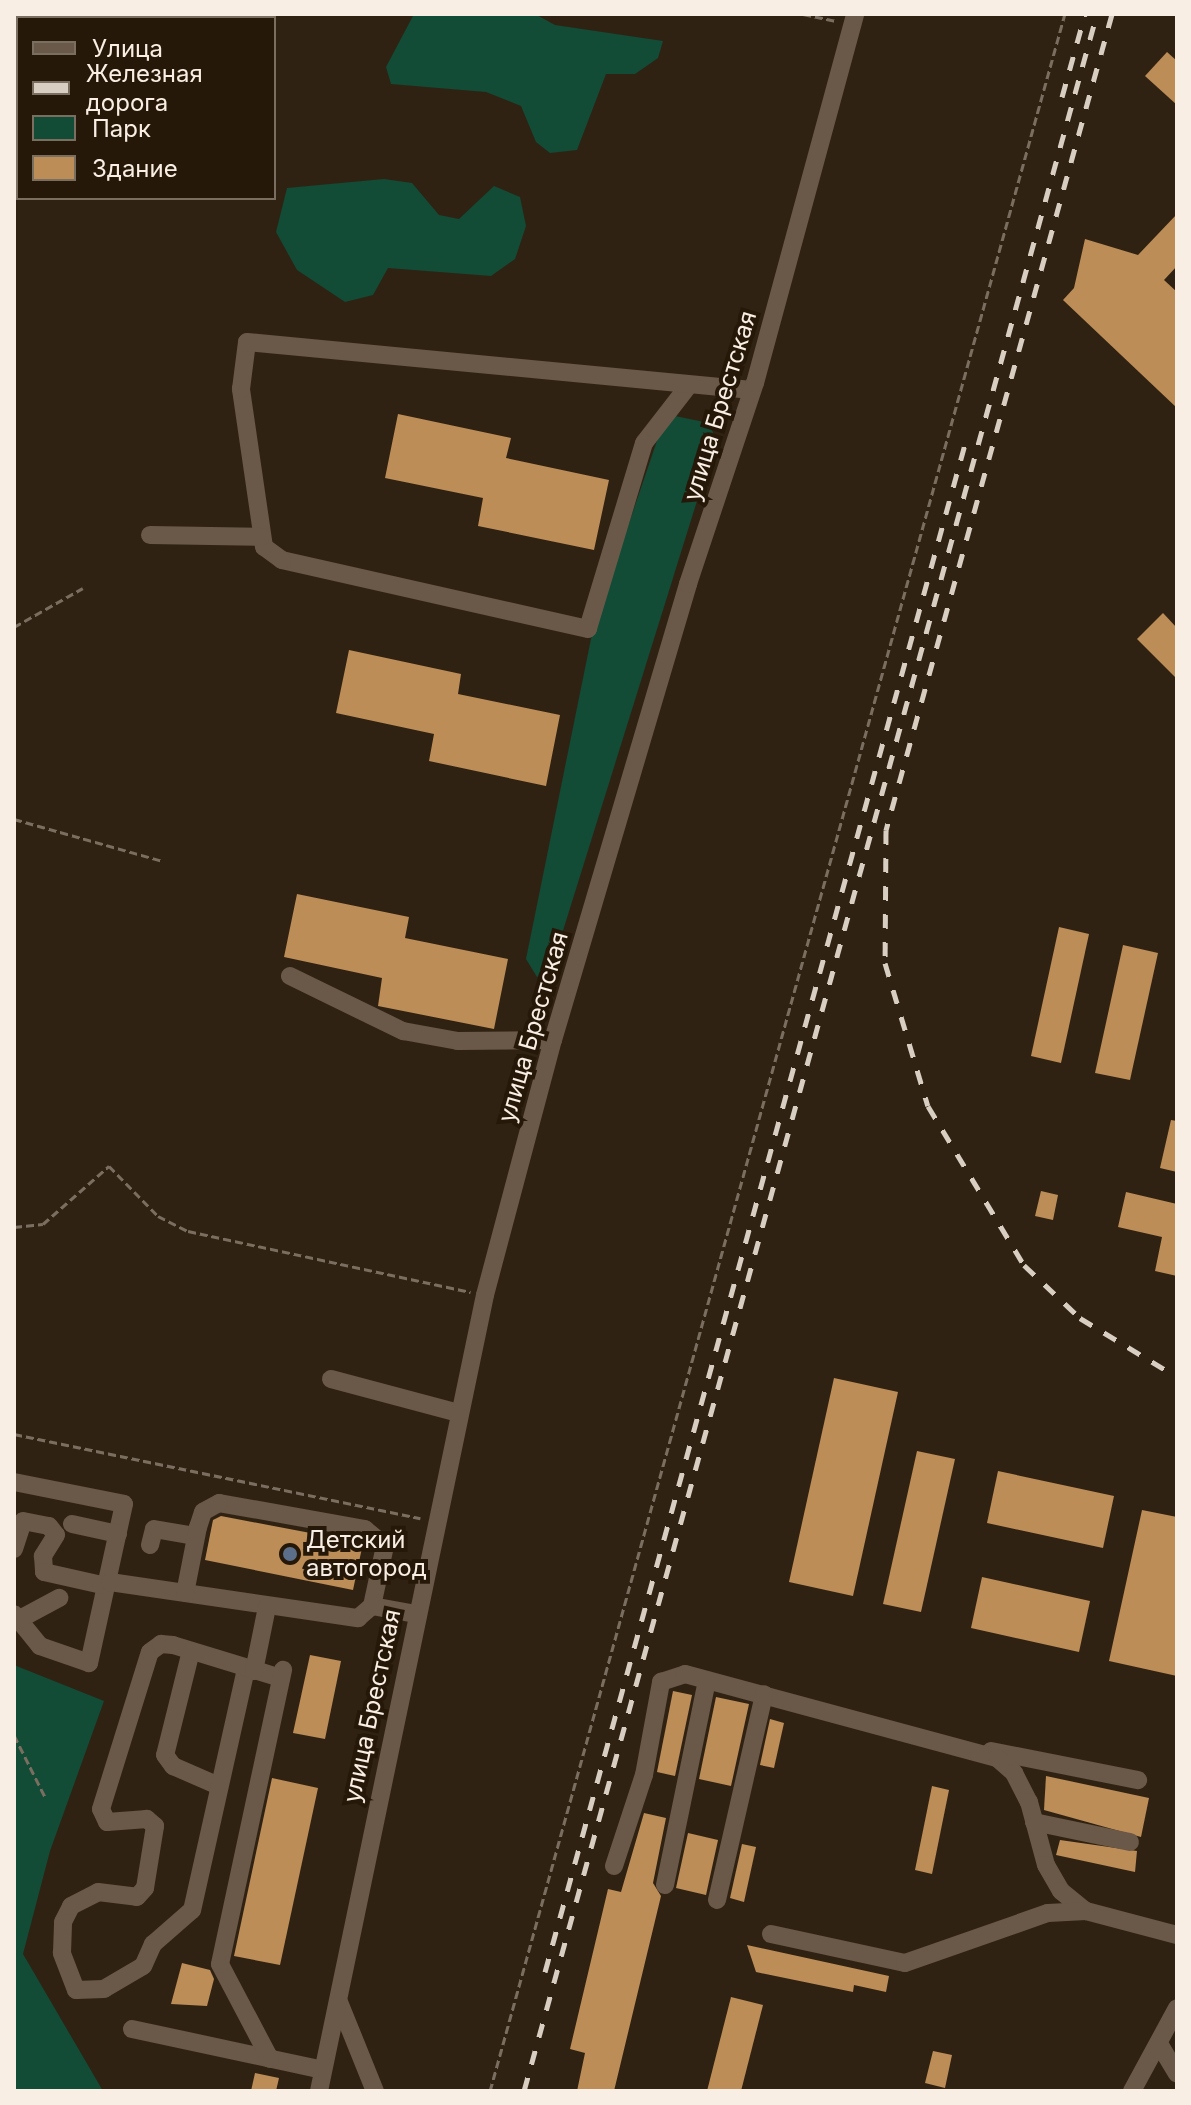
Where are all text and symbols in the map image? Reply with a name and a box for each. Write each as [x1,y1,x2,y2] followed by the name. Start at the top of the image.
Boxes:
[16,16,276,200] legend
[92,34,163,63] text: Улица
[86,59,203,117] text: Железная дорога
[92,114,151,143] text: Парк
[92,154,178,183] text: Здание
[677,308,763,504] street label: улица Брестская
[492,928,574,1126] street label: улица Брестская
[306,1526,427,1582] place label: Детский автогород
[281,1545,299,1563] marker: Детский автогород
[337,1607,407,1805] street label: улица Брестская

